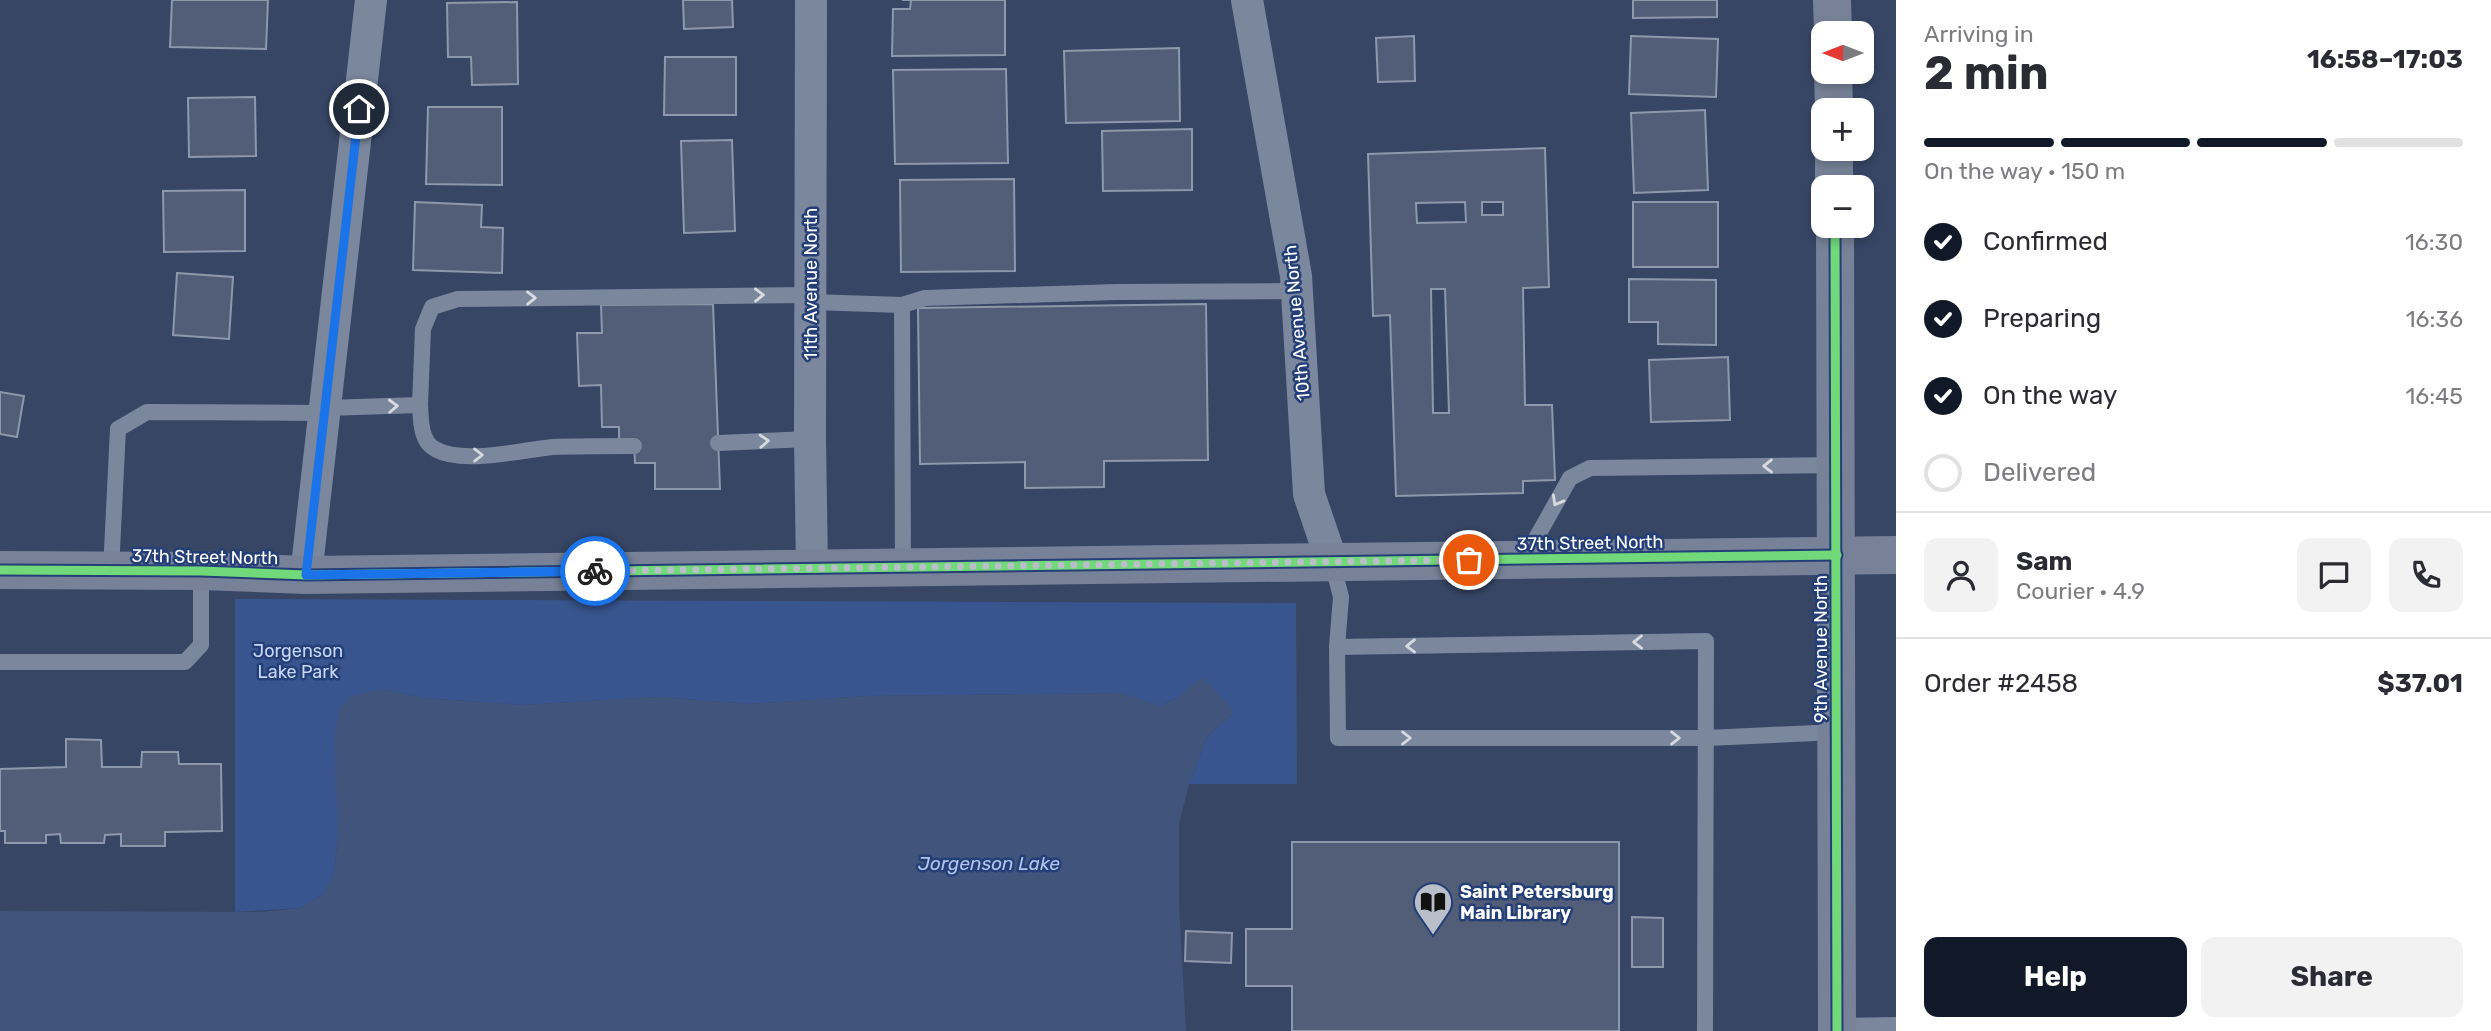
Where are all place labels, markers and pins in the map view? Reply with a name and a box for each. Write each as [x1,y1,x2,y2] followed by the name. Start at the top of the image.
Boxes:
[329,79,389,139] pin
[1439,530,1499,590] pin
[1412,881,1454,936] library icon: Saint Petersburg Main Library
[1460,881,1614,924] place label: Saint Petersburg Main Library

